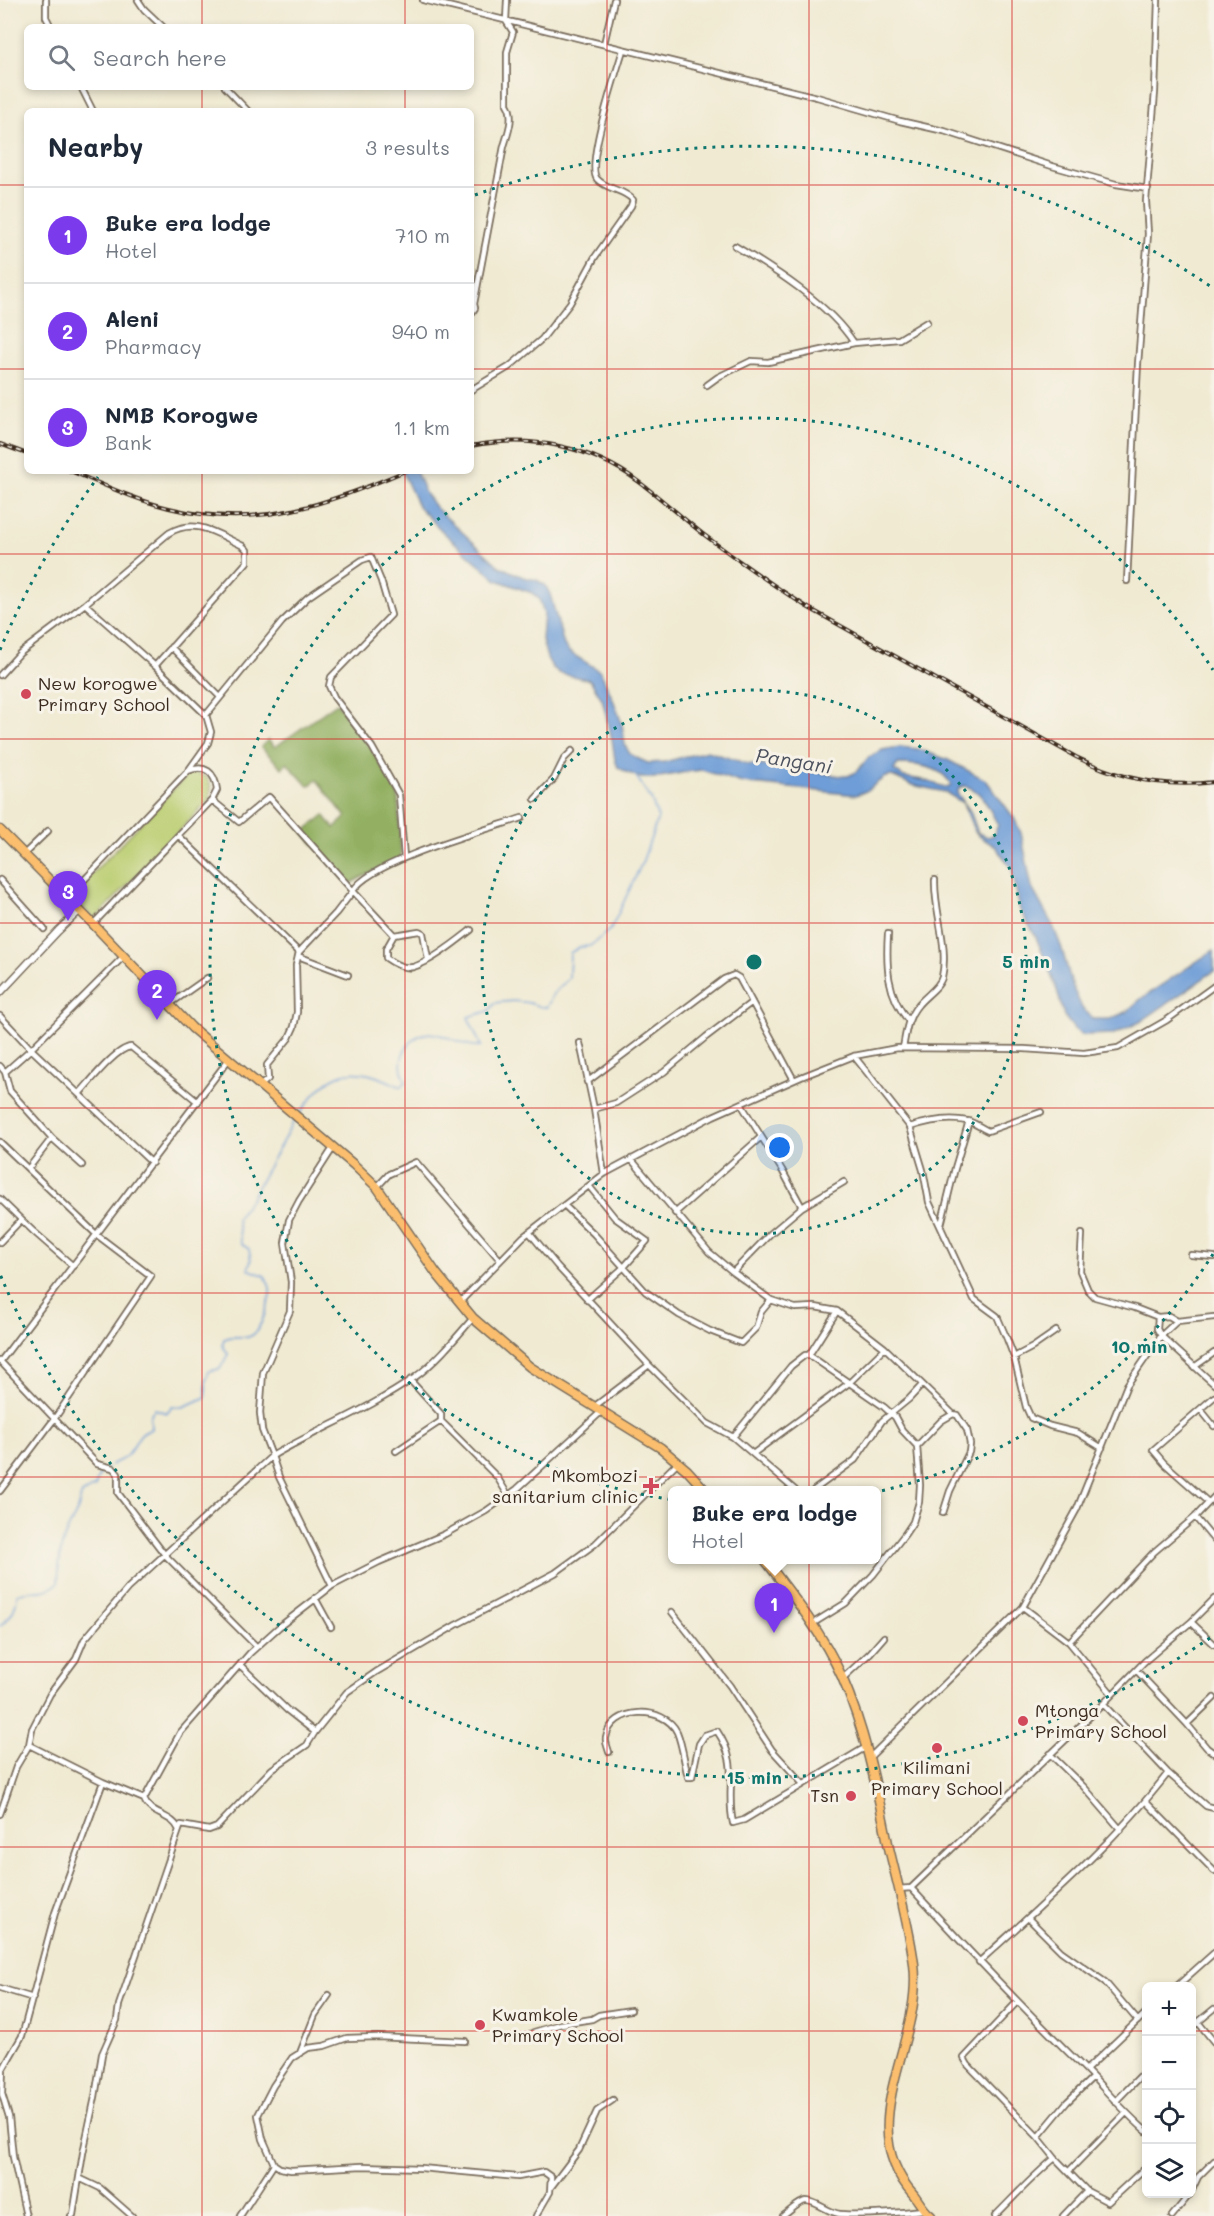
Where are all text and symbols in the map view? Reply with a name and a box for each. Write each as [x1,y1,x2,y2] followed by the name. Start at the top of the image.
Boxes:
[24,24,474,90] search box
[45,41,78,74] icon: search
[93,43,227,72] text: Search here
[48,130,143,164] text: Nearby
[365,134,450,160] text: 3 results
[105,208,271,237] text: Buke era lodge
[63,222,72,248] text: 1
[395,222,450,248] text: 710 m
[105,237,157,263] text: Hotel
[105,304,159,333] text: Aleni
[62,318,73,344] text: 2
[392,318,450,344] text: 940 m
[105,333,202,359] text: Pharmacy
[105,400,258,429] text: NMB Korogwe
[62,414,74,440] text: 3
[393,414,450,440] text: 1.1 km
[105,429,152,455] text: Bank
[38,671,170,716] place label: New korogwe Primary School
[19,687,33,701] marker: New korogwe Primary School
[754,741,835,779] water label: Pangani
[48,872,88,921] pin: 3
[1002,949,1050,973] text: 5 min
[744,952,764,972] centre of rings
[138,970,176,1020] pin: 2
[765,1133,794,1162] your location
[1111,1334,1167,1358] text: 10 min
[492,1463,638,1508] place label: Mkombozi sanitarium clinic
[642,1477,660,1495] marker: Mkombozi sanitarium clinic
[668,1486,881,1564] popup
[692,1498,857,1527] text: Buke era lodge
[692,1527,744,1553] text: Hotel
[754,1584,794,1633] pin: 1
[1035,1698,1167,1743] place label: Mtonga Primary School
[1016,1714,1030,1728] marker: Mtonga Primary School
[930,1741,944,1755] marker: Kilimani Primary School
[871,1755,1003,1800] place label: Kilimani Primary School
[726,1765,782,1789] text: 15 min
[810,1783,839,1807] place label: Tsn
[844,1789,858,1803] marker: Tsn
[1142,1982,1196,2198] map controls
[1142,1982,1196,2036] button: +
[492,2002,624,2047] place label: Kwamkole Primary School
[473,2018,487,2032] marker: Kwamkole Primary School
[1142,2036,1196,2090] button: −
[1142,2090,1196,2144] button: locate
[1142,2144,1196,2198] button: layers

